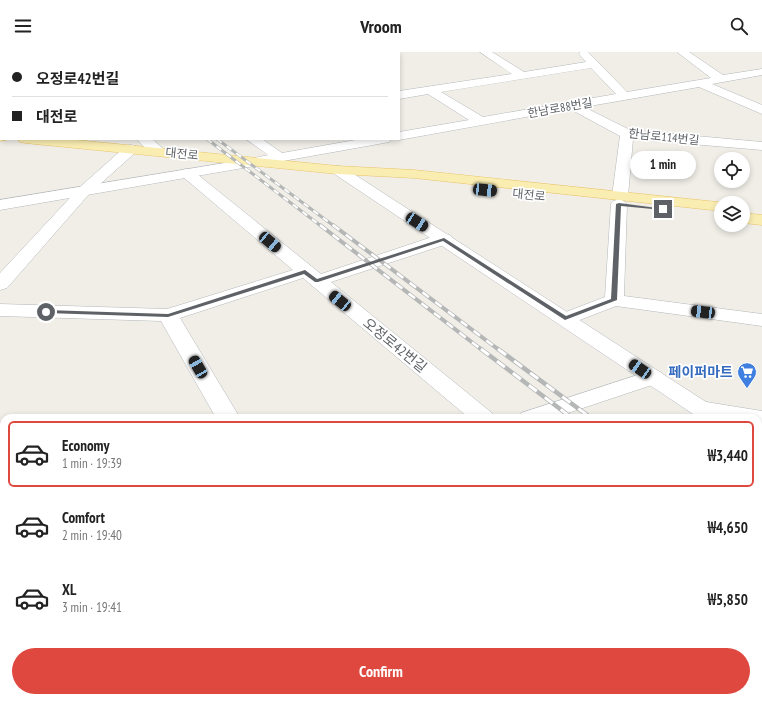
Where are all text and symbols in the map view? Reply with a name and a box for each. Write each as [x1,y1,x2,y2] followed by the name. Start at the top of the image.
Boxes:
[12,15,34,37] icon: menu
[360,15,402,38] text: Vroom
[728,15,750,37] icon: search
[36,69,119,88] text: 오정로42번길
[526,94,594,121] street label: 한남로88번길
[36,107,77,126] text: 대전로
[628,125,700,148] street label: 한남로114번길
[165,144,199,163] street label: 대전로
[630,151,696,179] callout: 1 min
[714,152,750,232] map controls
[714,152,750,188] button: locate
[650,156,676,173] text: 1 min
[472,183,498,197] car
[512,185,546,204] street label: 대전로
[714,196,750,232] button: layers
[654,200,672,218] route end
[404,210,430,234] car
[257,230,283,254] car
[327,289,353,313] car
[37,303,55,321] route start
[690,305,716,319] car
[359,314,431,376] street label: 오정로42번길
[187,354,209,380] car
[627,357,653,381] car
[736,361,758,389] supermarket icon: 페이퍼마트
[669,363,733,381] place label: 페이퍼마트
[14,436,50,472] icon: car
[62,436,110,455] text: Economy
[707,446,748,465] text: ₩3,440
[62,455,122,472] text: 1 min · 19:39
[14,508,50,544] icon: car
[62,508,105,527] text: Comfort
[707,518,748,537] text: ₩4,650
[62,527,122,544] text: 2 min · 19:40
[14,580,50,616] icon: car
[62,580,76,599] text: XL
[707,590,748,609] text: ₩5,850
[62,599,122,616] text: 3 min · 19:41
[12,648,750,694] button: Confirm

